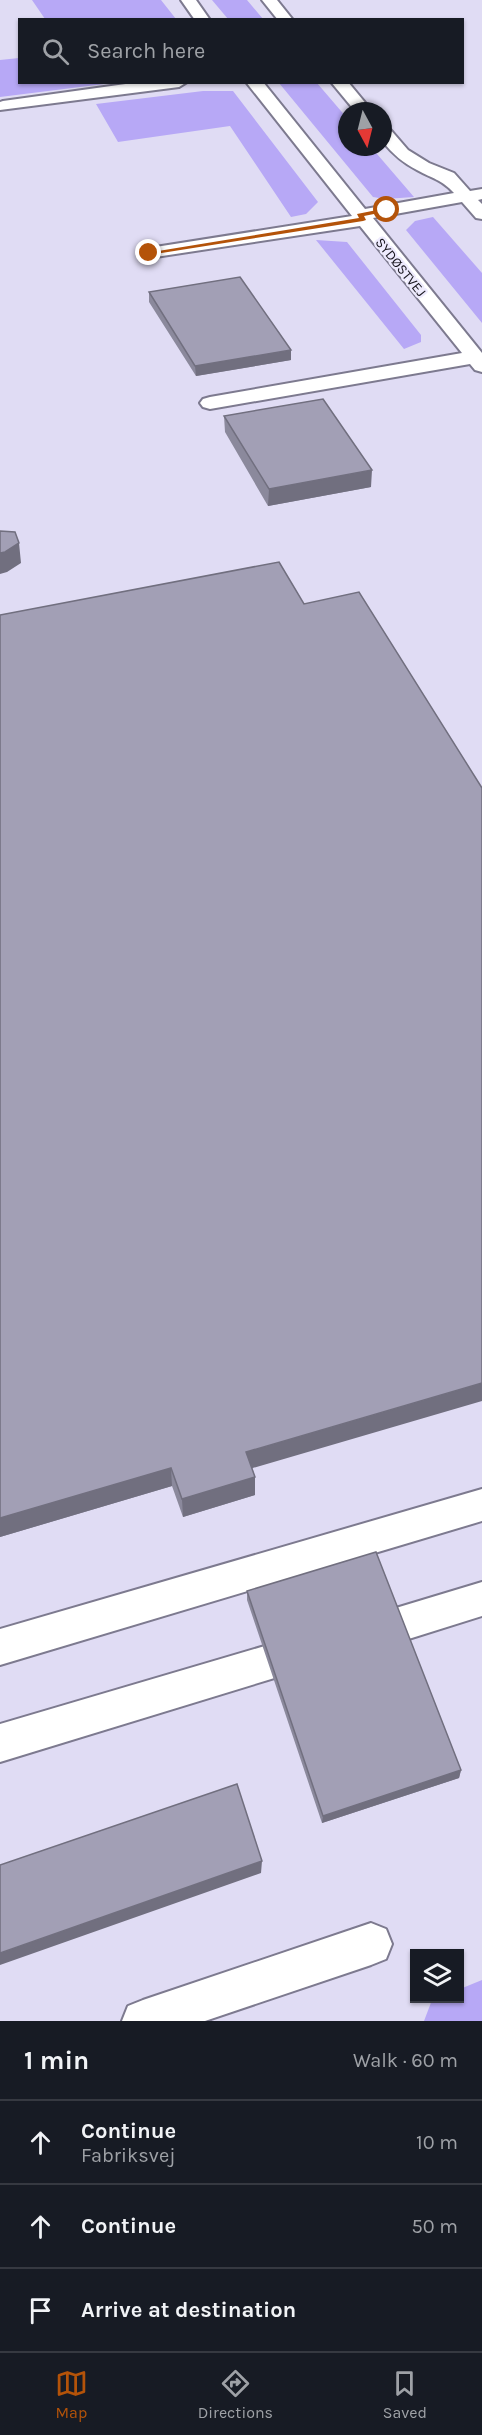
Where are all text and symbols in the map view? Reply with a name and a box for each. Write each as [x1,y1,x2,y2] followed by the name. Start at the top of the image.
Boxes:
[18,18,464,84] search box
[39,35,72,68] icon: search
[87,38,205,64] text: Search here
[338,102,392,156] north arrow
[373,196,399,222] route start
[372,234,430,300] street label: SYDØSTVEJ
[135,239,161,265] route end
[410,1949,464,2003] map controls
[410,1949,464,2003] button: layers
[24,2045,89,2076] text: 1 min
[353,2049,458,2072] text: Walk · 60 m
[81,2118,176,2144] text: Continue
[24,2126,57,2159] icon: ahead
[416,2131,458,2154] text: 10 m
[81,2144,175,2167] text: Fabriksvej
[24,2210,57,2243] icon: ahead
[81,2213,176,2239] text: Continue
[411,2215,458,2238] text: 50 m
[24,2294,57,2327] icon: arrive
[81,2297,296,2323] text: Arrive at destination
[55,2367,88,2422] tab: Map
[198,2367,273,2422] tab: Directions
[383,2367,427,2422] tab: Saved

